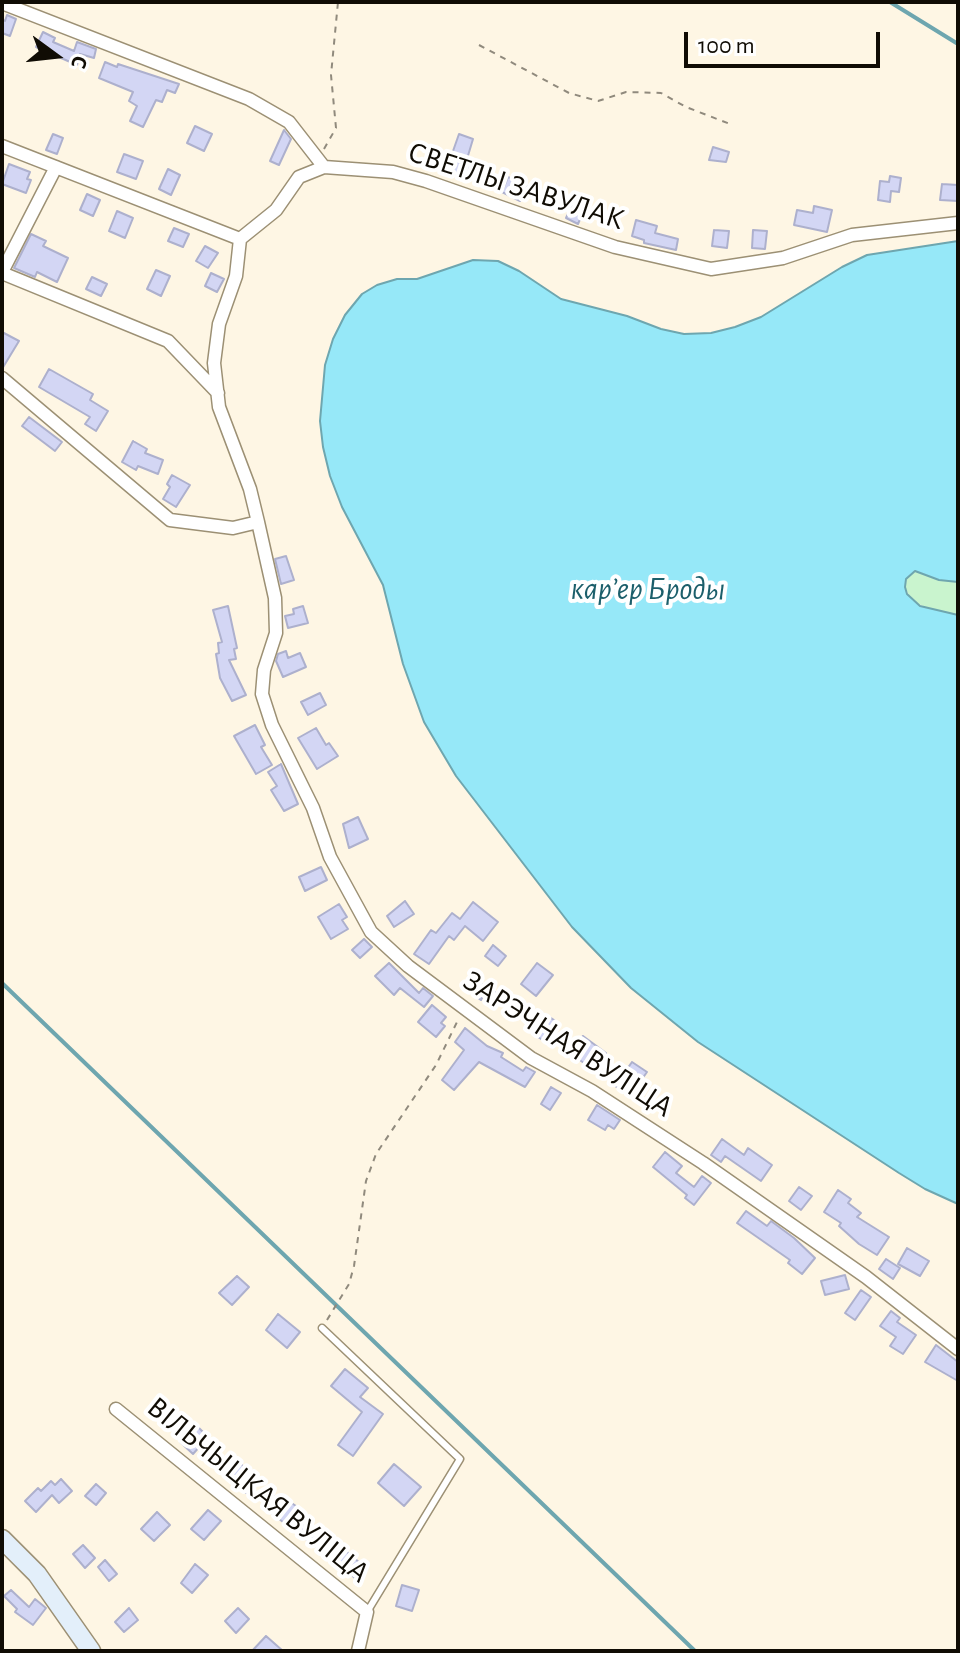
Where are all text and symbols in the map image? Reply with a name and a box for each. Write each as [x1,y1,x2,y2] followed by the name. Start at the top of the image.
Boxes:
[16,16,96,96] north arrow
[688,16,884,66] scale bar
[698,34,755,58] text: 100 m
[67,53,91,71] text: С
[403,134,629,238] street label: СВЕТЛЫ ЗАВУЛАК
[571,570,725,608] water label: карʼер Броды
[456,963,680,1125] street label: ЗАРЭЧНАЯ ВУЛІЦА
[140,1389,376,1591] street label: ВІЛЬЧЫЦКАЯ ВУЛІЦА

